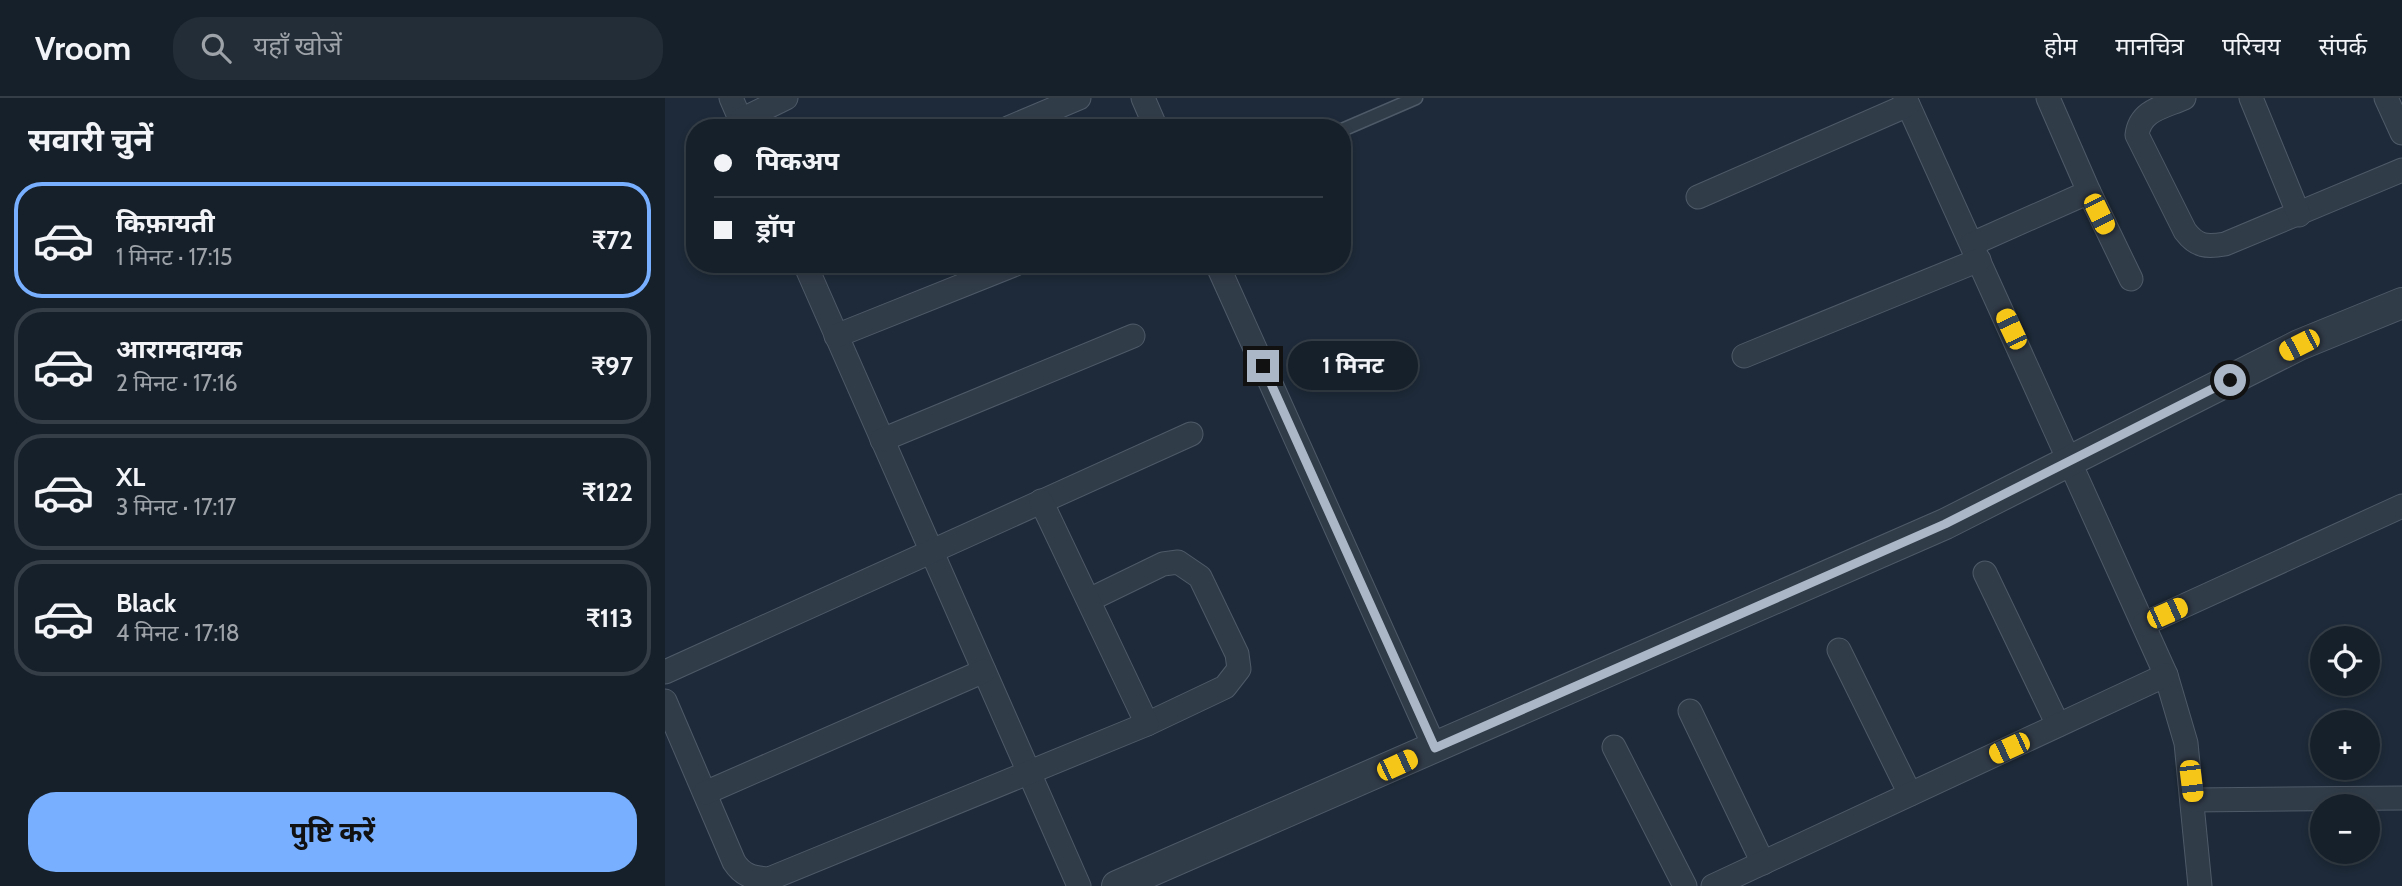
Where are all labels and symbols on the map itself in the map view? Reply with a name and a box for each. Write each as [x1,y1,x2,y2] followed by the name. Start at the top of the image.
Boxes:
[2081,191,2118,237] car
[1993,306,2030,352] car
[2276,326,2323,364] car
[1287,342,1417,390] callout: 1 मिनट
[1247,350,1279,382] route end
[2214,364,2246,396] route start
[2144,595,2191,631] car
[1986,730,2033,766] car
[1374,747,1421,783] car
[2179,759,2204,803] car

